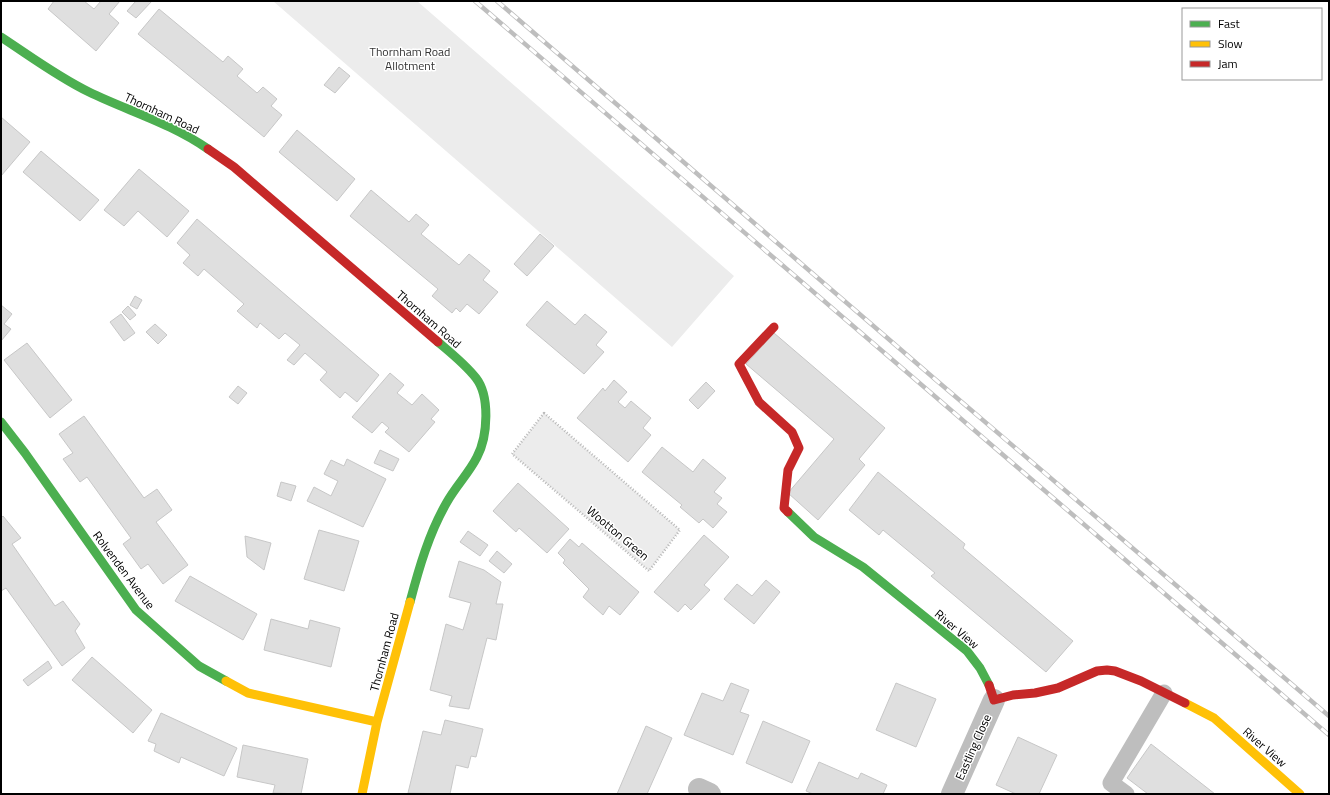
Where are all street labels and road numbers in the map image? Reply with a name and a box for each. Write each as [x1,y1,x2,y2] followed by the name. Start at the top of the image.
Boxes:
[121,87,203,139] street label: Thornham Road
[392,285,466,353] street label: Thornham Road
[582,501,654,565] street label: Wootton Green
[88,527,160,613] street label: Rolvenden Avenue
[930,605,984,653] street label: River View
[364,611,404,693] street label: Thornham Road
[950,711,996,783] street label: Eastling Close
[1239,722,1291,772] street label: River View

